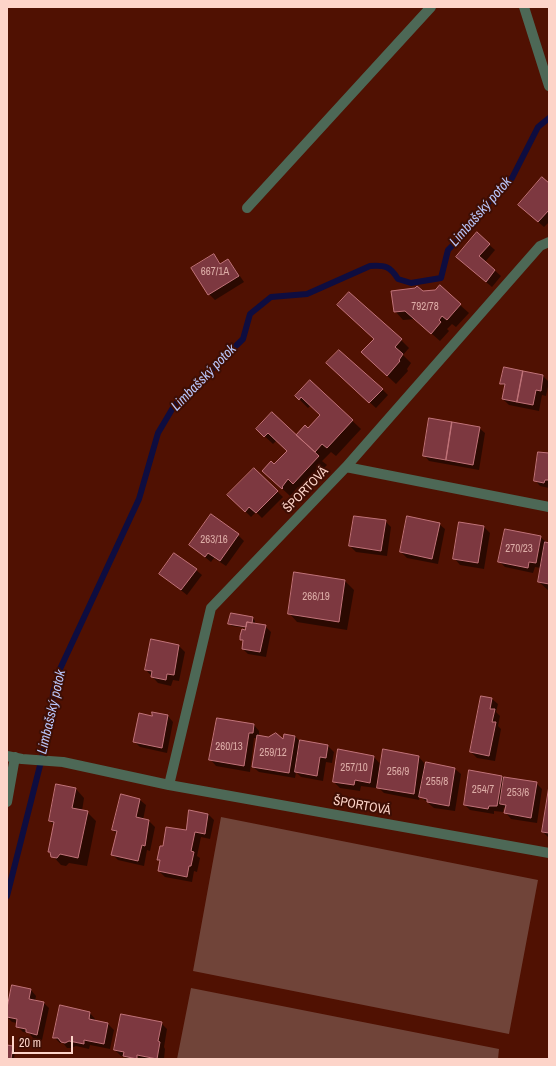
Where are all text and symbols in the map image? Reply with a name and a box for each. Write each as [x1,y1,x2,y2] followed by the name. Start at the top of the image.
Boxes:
[446,174,516,250] water label: Limbašský potok
[201,265,229,279] house number: 667/1A
[411,300,439,314] house number: 792/78
[168,341,240,415] water label: Limbašský potok
[280,464,332,516] street label: ŠPORTOVÁ
[200,533,228,547] house number: 263/16
[505,542,533,556] house number: 270/23
[302,590,330,604] house number: 266/19
[34,668,70,756] water label: Limbašský potok
[215,740,243,754] house number: 260/13
[259,746,287,760] house number: 259/12
[340,761,368,775] house number: 257/10
[387,765,409,779] house number: 256/9
[426,775,448,789] house number: 255/8
[472,783,494,797] house number: 254/7
[507,786,529,800] house number: 253/6
[332,793,392,819] street label: ŠPORTOVÁ
[14,1028,75,1054] scale bar
[19,1035,41,1051] text: 20 m

